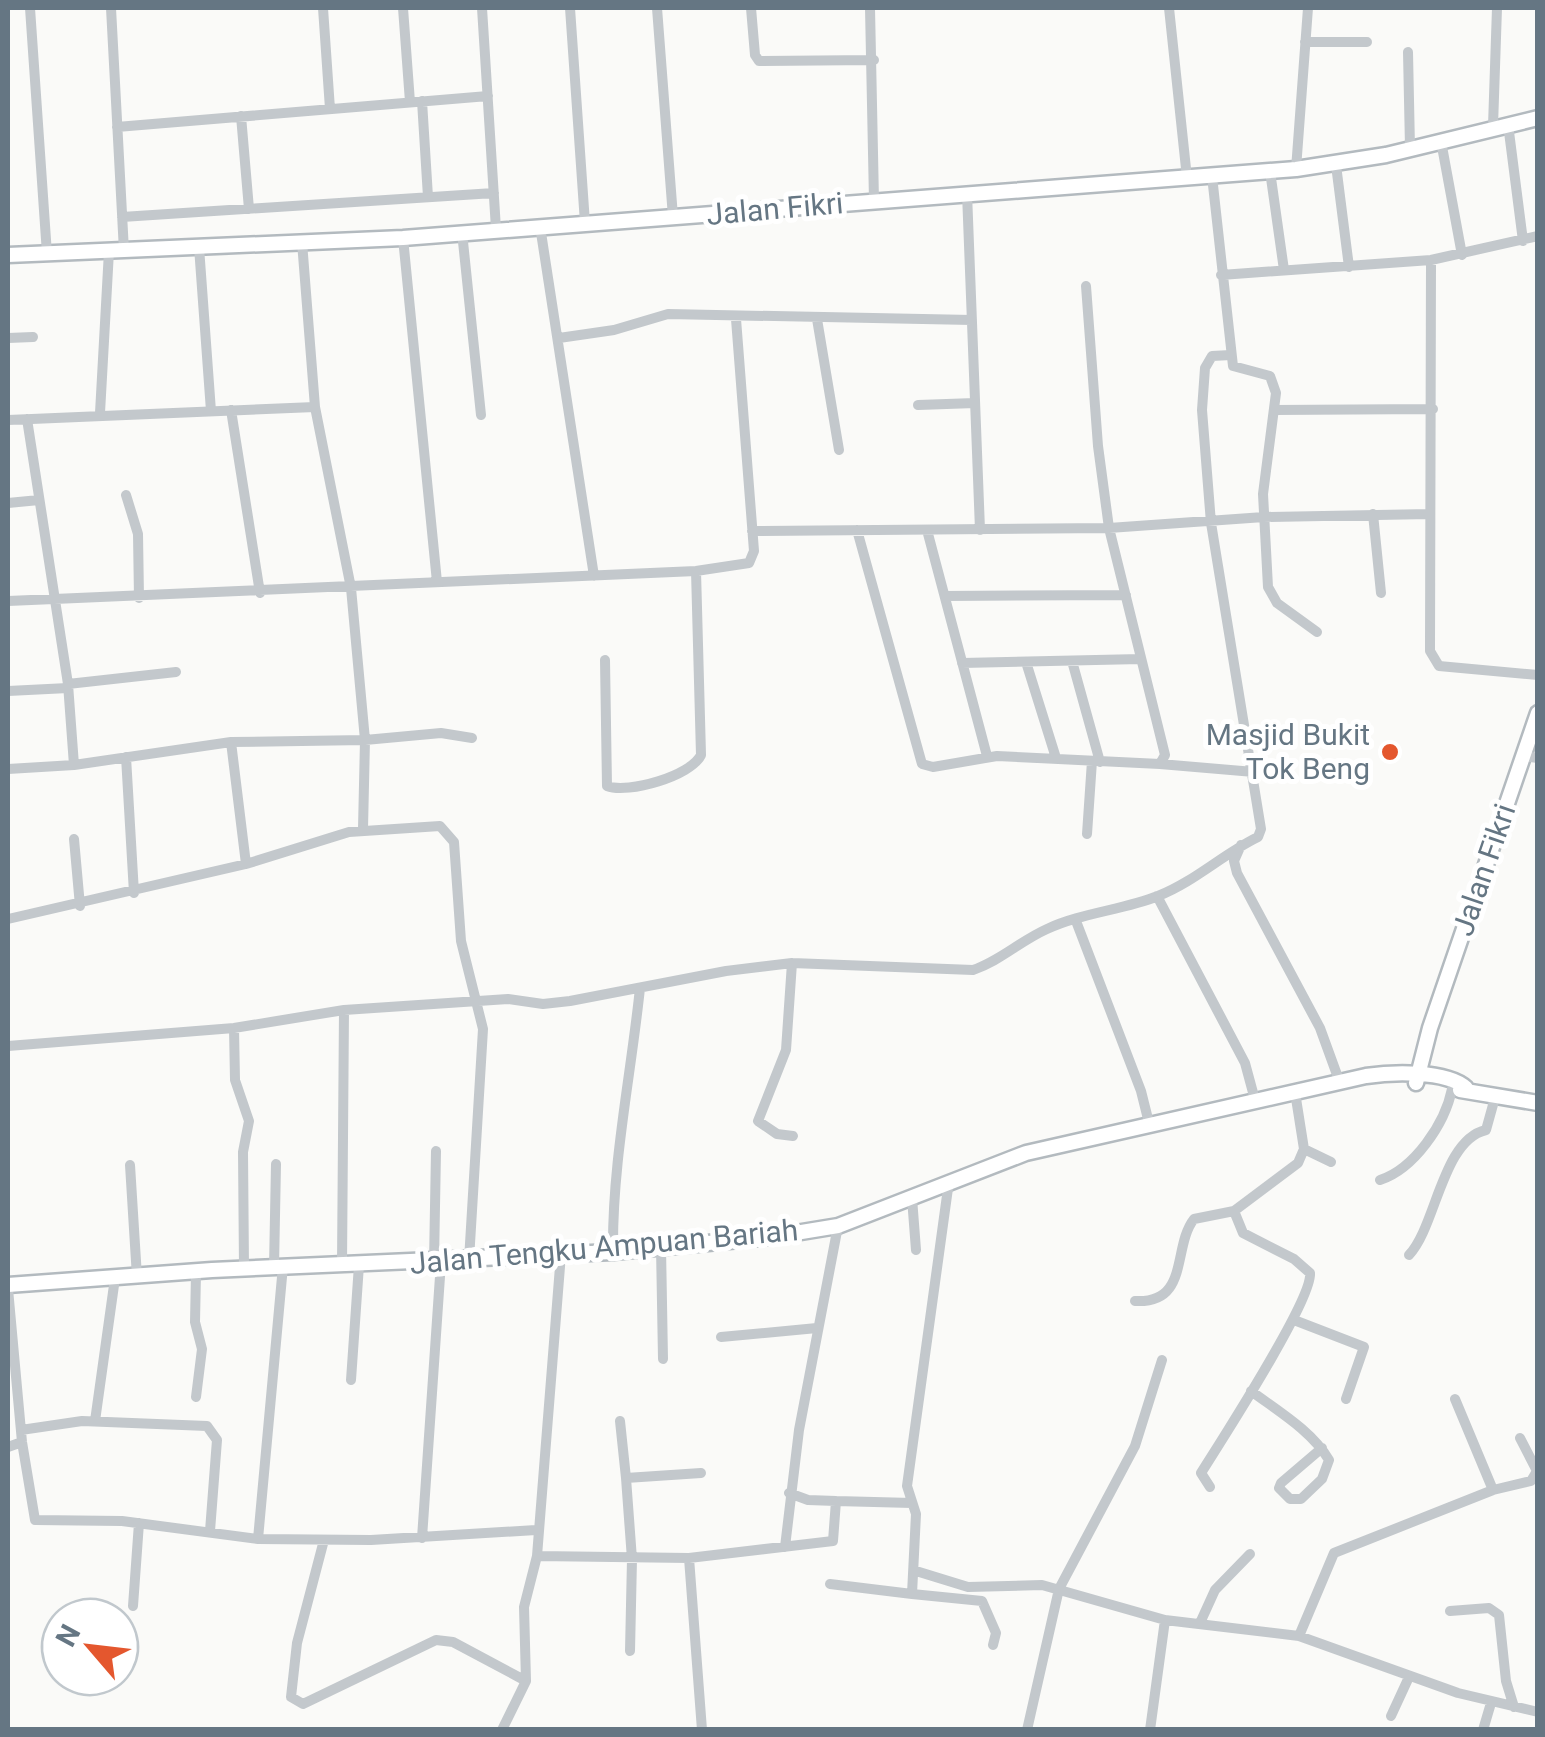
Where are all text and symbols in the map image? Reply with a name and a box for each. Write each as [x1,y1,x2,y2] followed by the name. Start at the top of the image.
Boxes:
[705,185,845,232] street label: Jalan Fikri
[1206,717,1370,786] place label: Masjid Bukit Tok Beng
[1379,741,1401,763] marker: Masjid Bukit Tok Beng
[1445,799,1522,940] street label: Jalan Fikri
[408,1212,800,1281] street label: Jalan Tengku Ampuan Bariah
[40,1597,140,1697] north arrow
[49,1619,88,1652] text: N

